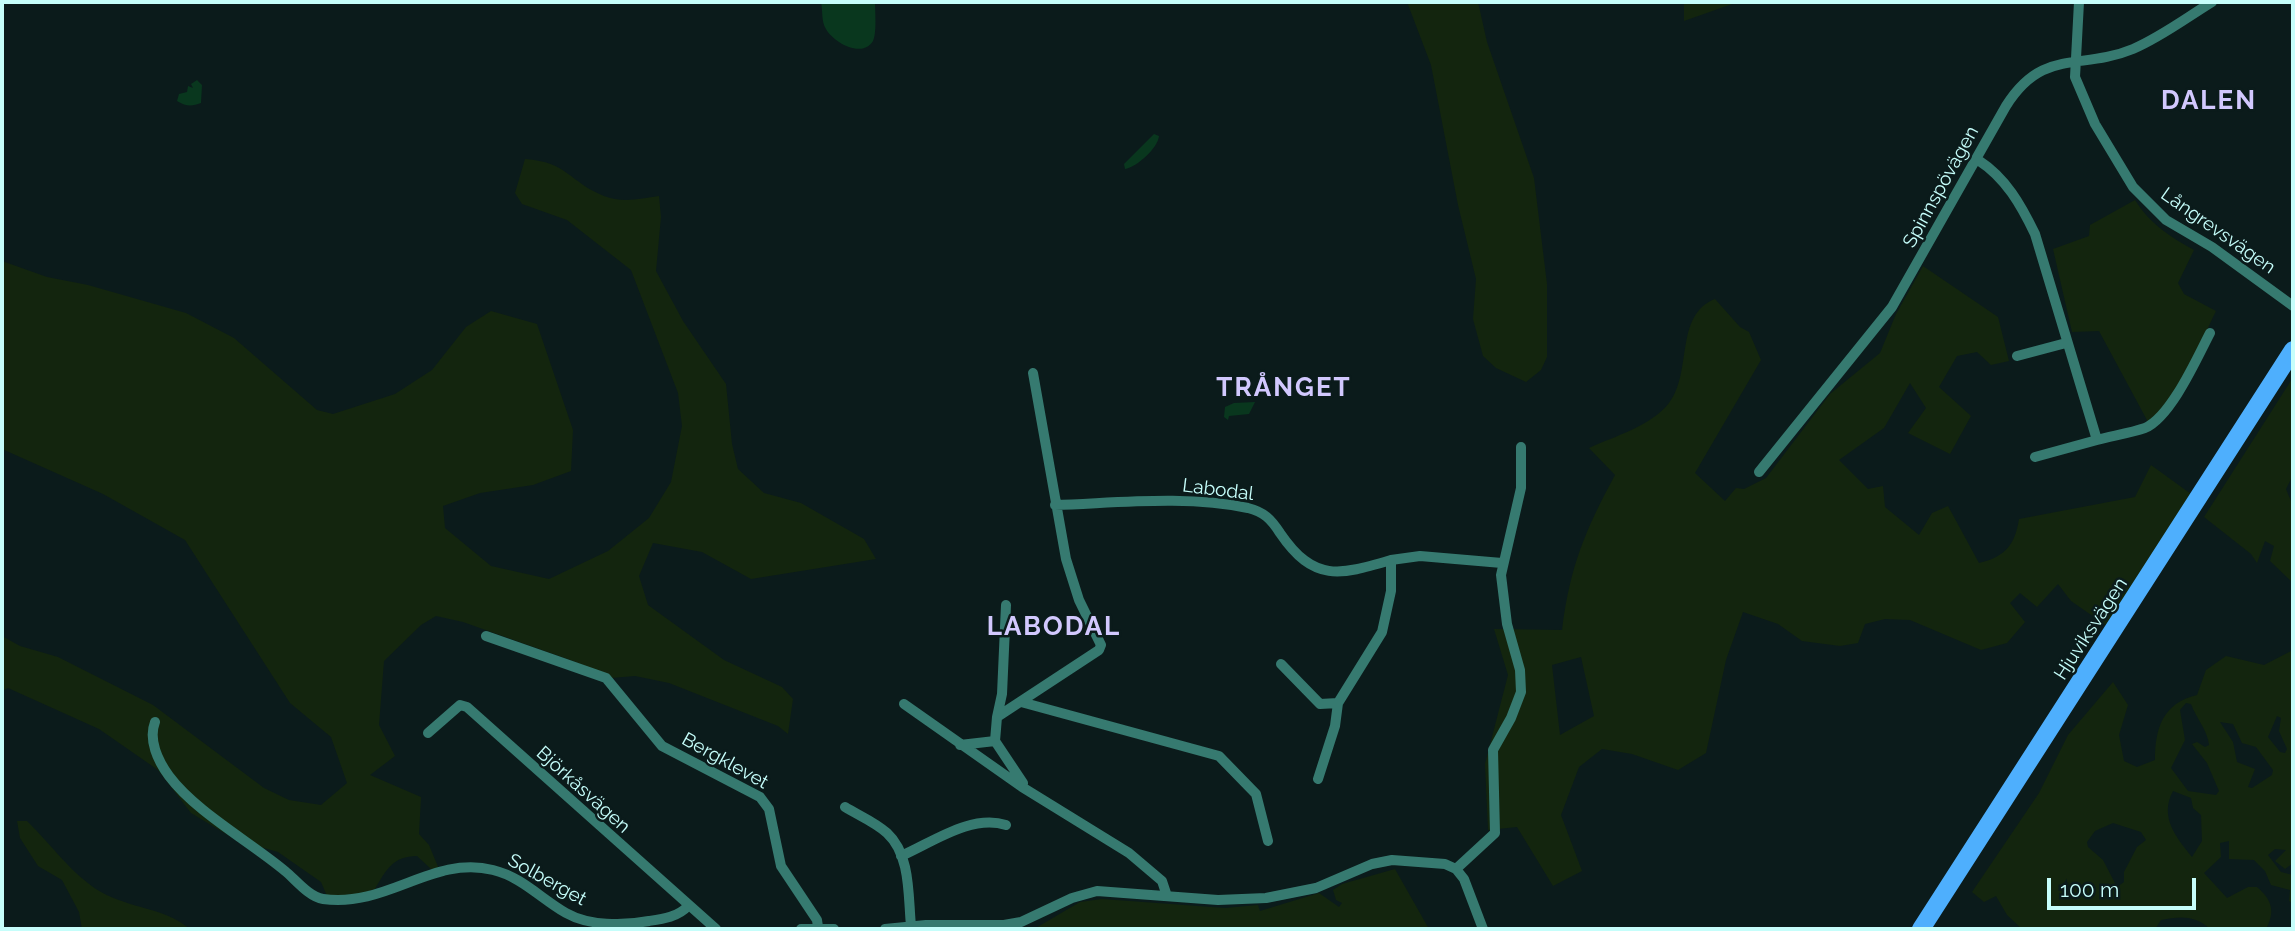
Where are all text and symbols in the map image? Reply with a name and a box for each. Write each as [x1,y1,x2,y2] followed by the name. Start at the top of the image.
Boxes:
[2162,85,2256,117] district label: DALEN
[1898,122,1984,252] street label: Spinnspövägen
[2156,183,2280,279] street label: Långrevsvägen
[1217,372,1351,404] district label: TRÅNGET
[1181,474,1255,506] street label: Labodal
[2050,574,2132,684] street label: Hjuviksvägen
[988,611,1120,643] district label: LABODAL
[678,728,772,794] street label: Bergklevet
[531,742,635,838] street label: Björkåsvägen
[504,849,590,911] street label: Solberget
[2050,864,2199,908] scale bar
[2060,877,2119,902] text: 100 m

